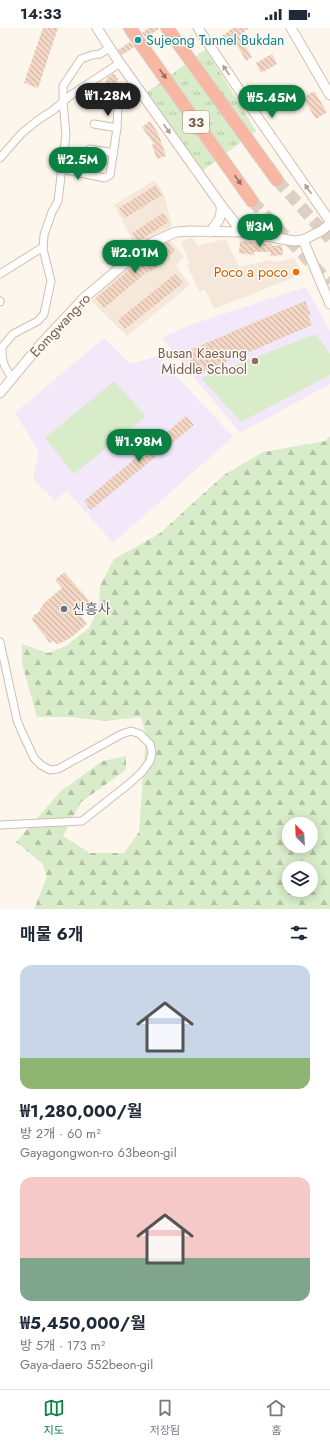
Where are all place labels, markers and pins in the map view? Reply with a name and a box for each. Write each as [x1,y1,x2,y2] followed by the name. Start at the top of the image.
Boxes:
[146,30,284,50] place label: Sujeong Tunnel Bukdan
[133,35,143,45] marker: Sujeong Tunnel Bukdan
[75,83,141,117] pin: ₩1.28M
[239,85,305,119] pin: ₩5.45M
[50,147,106,181] pin: ₩2.5M
[241,214,279,248] pin: ₩3M
[102,240,168,274] pin: ₩2.01M
[214,262,288,282] place label: Poco a poco
[291,267,301,277] marker: Poco a poco
[158,343,247,379] place label: Busan Kaesung Middle School
[250,356,260,366] marker: Busan Kaesung Middle School
[106,429,172,463] pin: ₩1.98M
[72,599,111,619] place label: 신흥사
[59,604,69,614] marker: 신흥사

